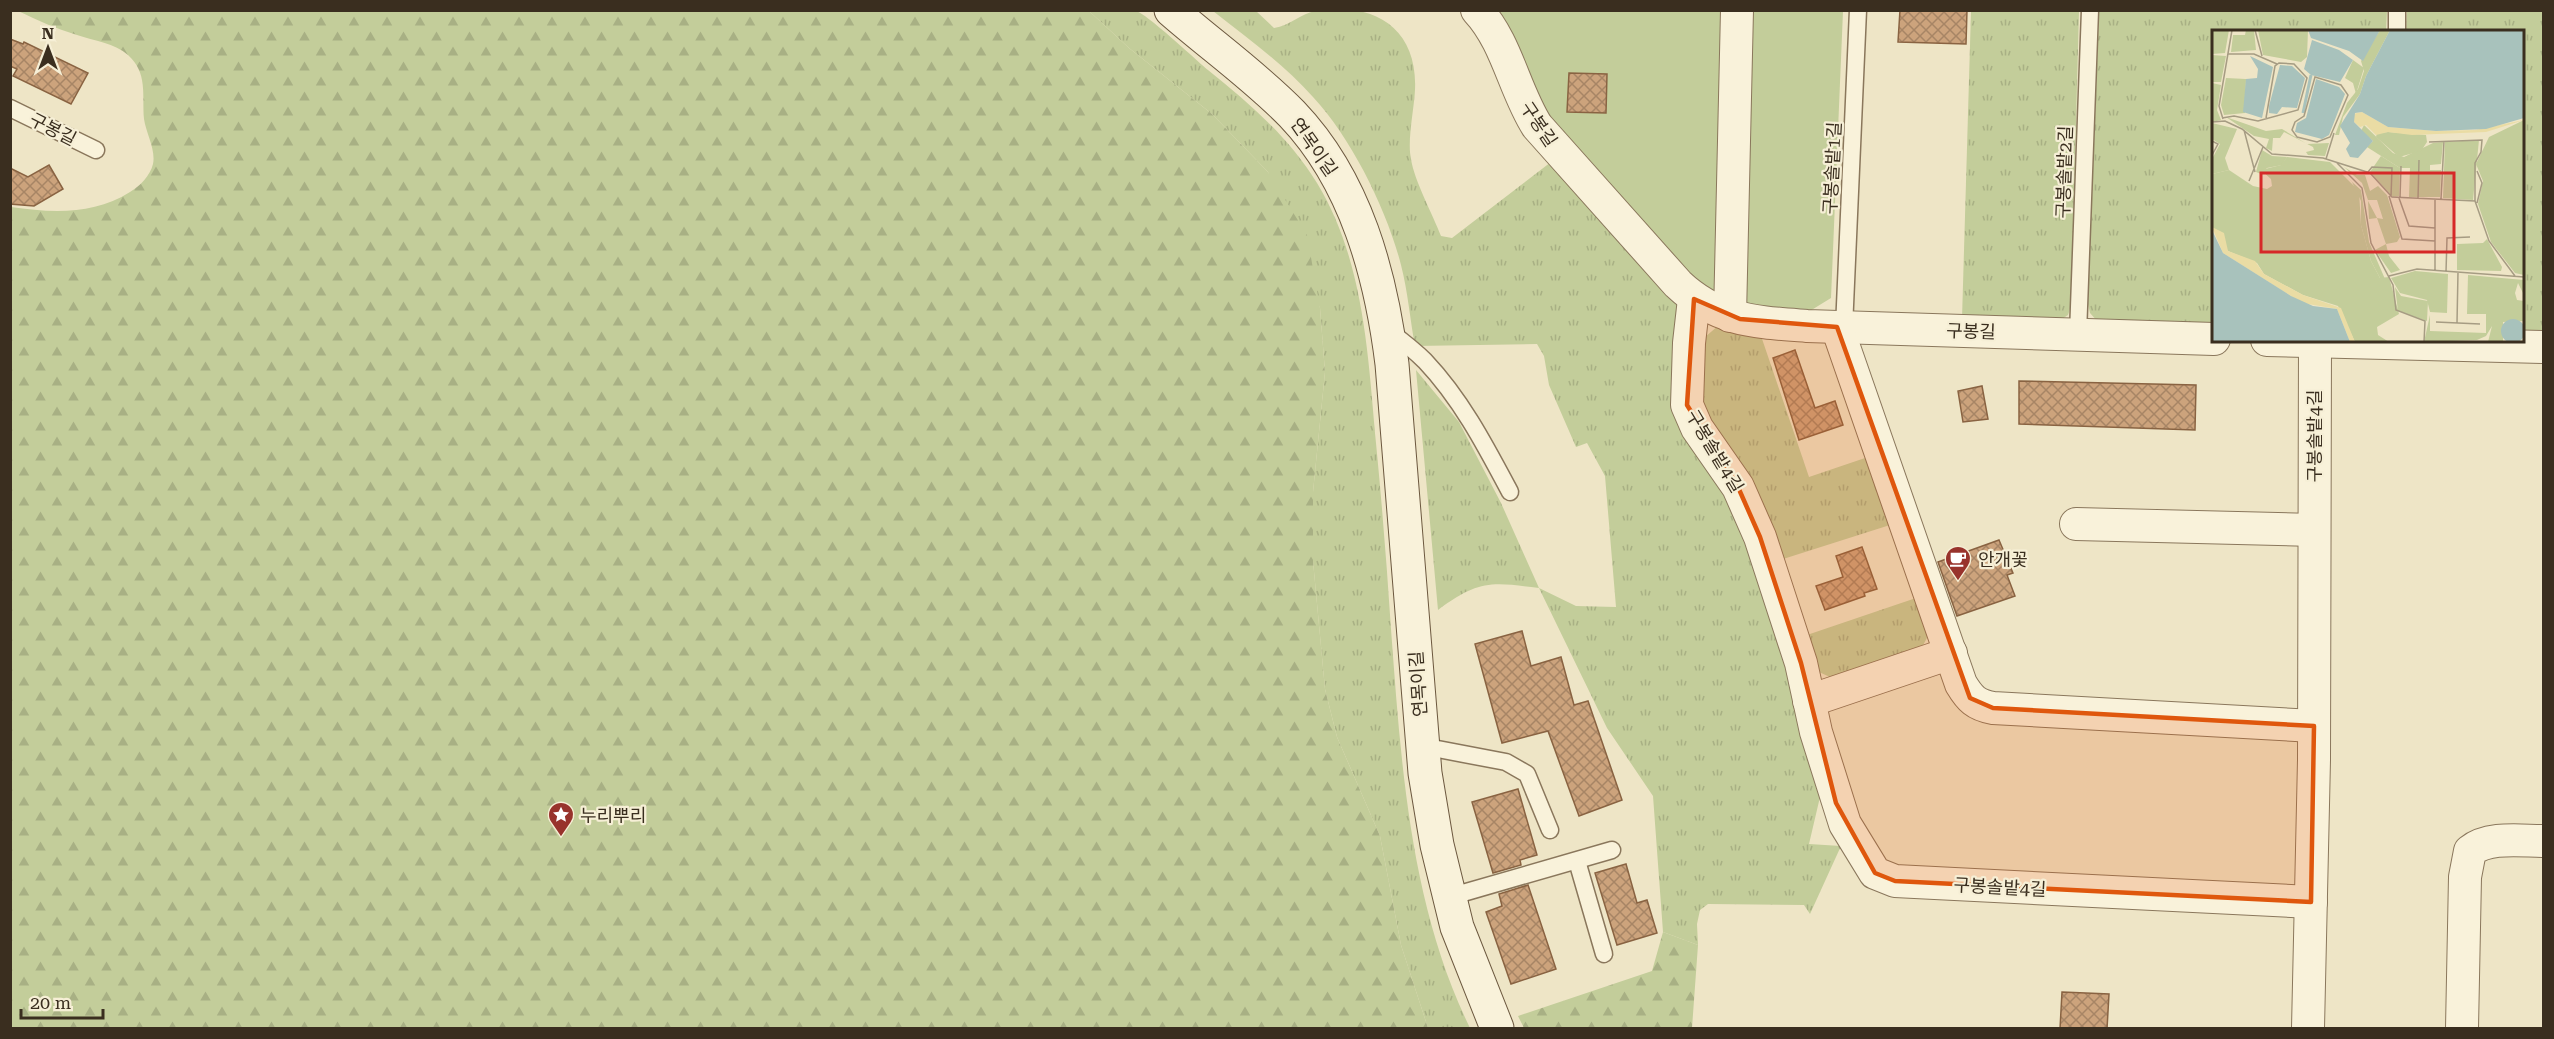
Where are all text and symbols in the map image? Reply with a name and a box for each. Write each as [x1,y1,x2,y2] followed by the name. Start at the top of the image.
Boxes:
[18,18,78,78] north arrow
[42,24,54,43] text: N
[2212,30,2524,342] inset map
[1516,98,1562,150] street label: 구봉길
[26,108,80,150] street label: 구봉길
[1286,114,1342,180] street label: 연목이길
[1819,121,1845,215] street label: 구봉솔밭1길
[2052,125,2076,219] street label: 구봉솔밭2길
[1946,320,1996,342] street label: 구봉길
[2304,390,2325,482] street label: 구봉솔밭4길
[1682,406,1748,496] street label: 구봉솔밭4길
[1943,544,1973,582] cafe icon: 안개꽃
[1978,549,2028,570] place label: 안개꽃
[1405,650,1431,718] street label: 연목이길
[546,800,576,838] place icon: 누리뿌리
[580,805,646,826] place label: 누리뿌리
[1953,874,2047,900] street label: 구봉솔밭4길
[21,982,104,1020] scale bar
[30,992,71,1013] text: 20 m

